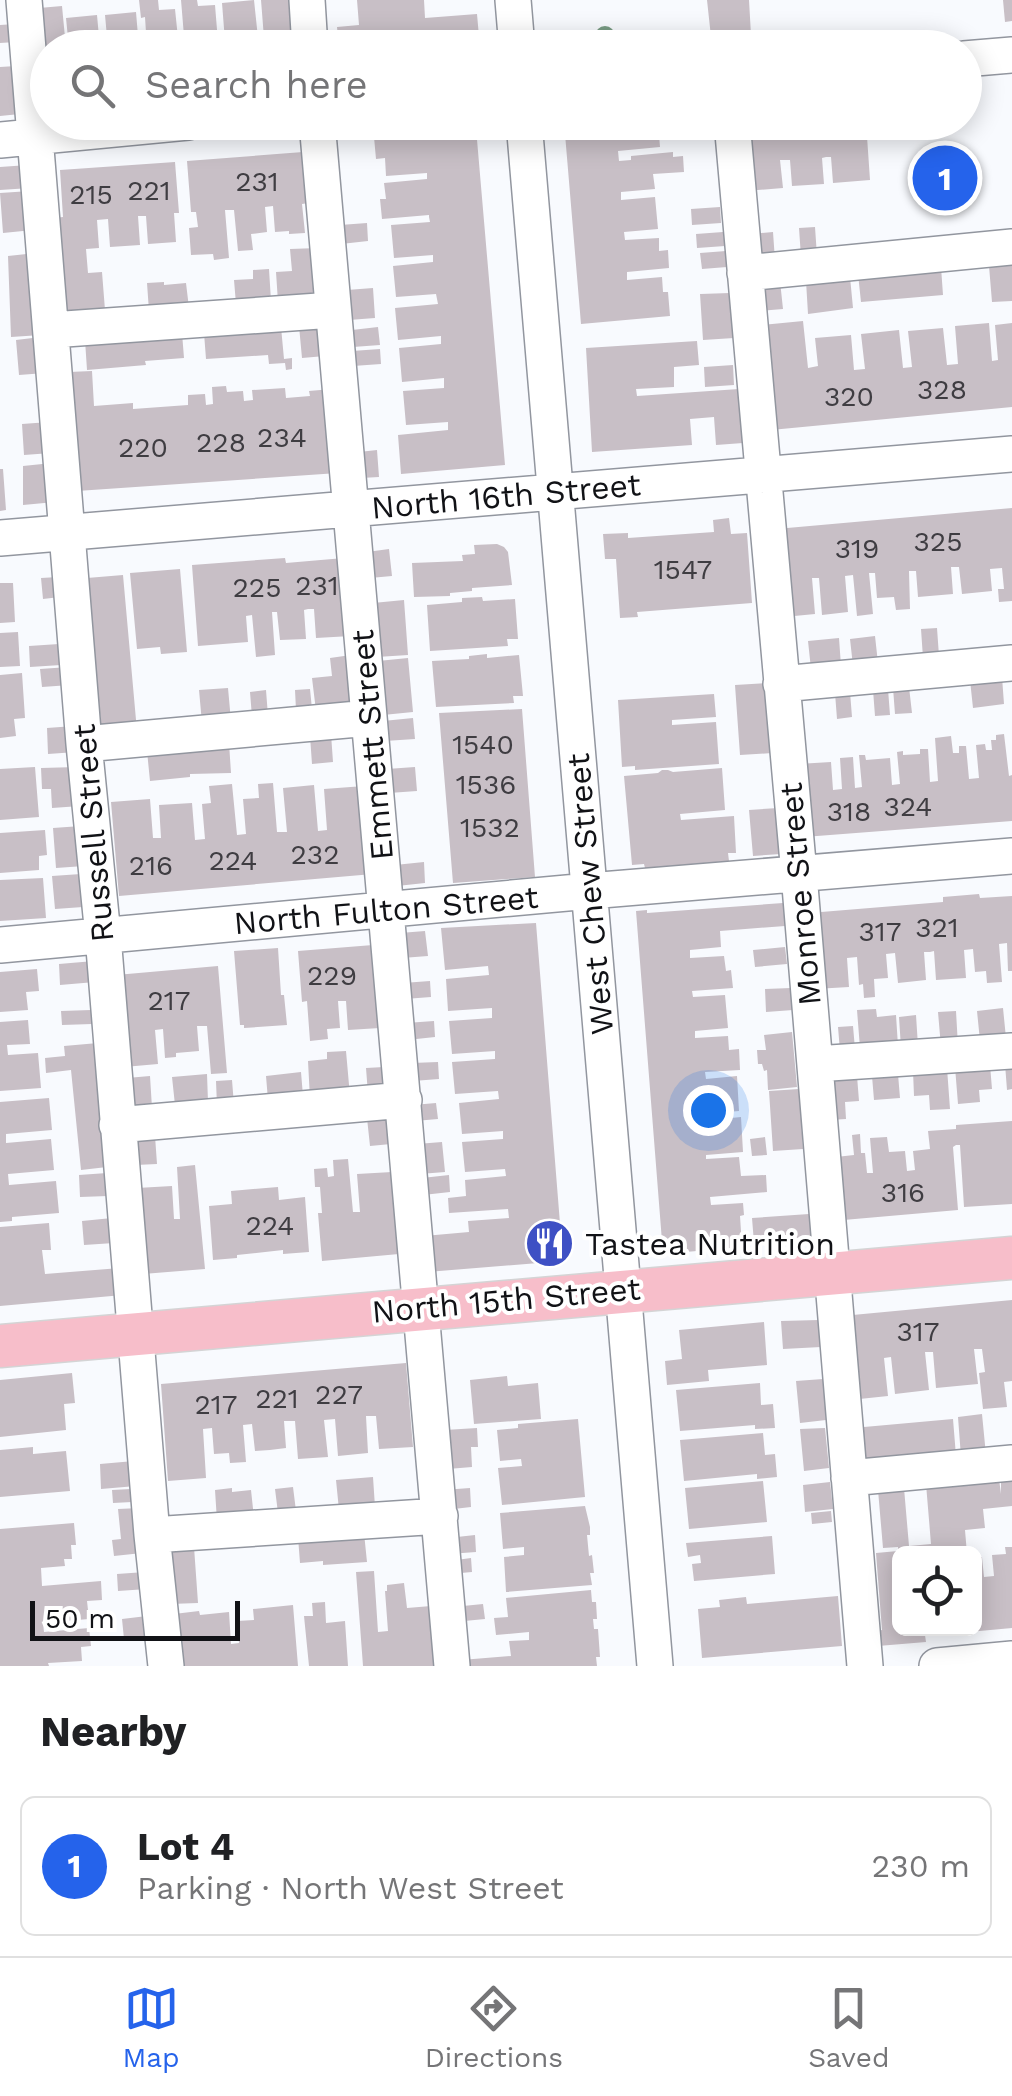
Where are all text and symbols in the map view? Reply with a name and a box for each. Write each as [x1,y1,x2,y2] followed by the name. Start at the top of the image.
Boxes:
[30,30,982,140] search box
[65,58,120,113] icon: search
[145,63,368,107] text: Search here
[912,140,978,216] pin: 1
[235,165,279,198] house number: 231
[127,174,171,207] house number: 221
[69,178,113,211] house number: 215
[917,373,967,406] house number: 328
[824,380,874,413] house number: 320
[257,421,307,454] house number: 234
[196,426,246,459] house number: 228
[118,431,168,464] house number: 220
[370,465,642,527] street label: North 16th Street
[914,525,962,558] house number: 325
[835,532,879,565] house number: 319
[654,553,712,586] house number: 1547
[295,569,339,602] house number: 231
[233,571,281,604] house number: 225
[343,628,401,862] street label: Emmett Street
[65,722,121,944] street label: Russell Street
[452,728,514,761] house number: 1540
[559,752,621,1036] street label: West Chew Street
[456,768,516,801] house number: 1536
[771,781,829,1007] street label: Monroe Street
[884,790,932,823] house number: 324
[827,795,871,828] house number: 318
[460,811,520,844] house number: 1532
[291,838,339,871] house number: 232
[209,844,257,877] house number: 224
[129,849,173,882] house number: 216
[232,878,540,942] street label: North Fulton Street
[915,911,959,944] house number: 321
[859,915,901,948] house number: 317
[307,959,357,992] house number: 229
[148,984,190,1017] house number: 217
[683,1085,734,1136] your location
[881,1176,925,1209] house number: 316
[246,1209,294,1242] house number: 224
[524,1218,576,1270] restaurant icon: Tastea Nutrition
[585,1225,835,1263] place label: Tastea Nutrition
[370,1269,642,1331] street label: North 15th Street
[897,1315,939,1348] house number: 317
[315,1378,363,1411] house number: 227
[255,1382,299,1415] house number: 221
[195,1388,237,1421] house number: 217
[892,1546,982,1636] map controls
[892,1546,982,1636] button: locate
[30,1596,240,1640] scale bar
[45,1602,115,1635] text: 50 m
[40,1707,187,1756] text: Nearby
[137,1825,234,1869] text: Lot 4
[68,1847,81,1885] text: 1
[871,1847,970,1885] text: 230 m
[137,1869,564,1907] text: Parking · North West Street
[123,1981,180,2074] tab: Map
[425,1981,563,2074] tab: Directions
[808,1981,889,2074] tab: Saved

